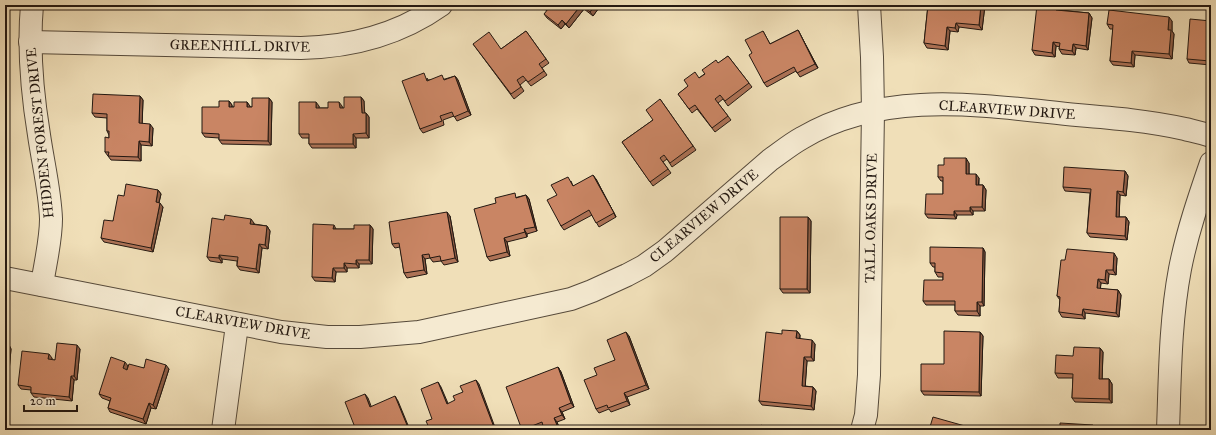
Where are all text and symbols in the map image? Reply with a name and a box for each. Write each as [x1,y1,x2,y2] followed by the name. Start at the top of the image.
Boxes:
[170,36,310,56] street label: GREENHILL DRIVE
[23,47,57,219] street label: HIDDEN FOREST DRIVE
[938,97,1076,123] street label: CLEARVIEW DRIVE
[861,153,881,283] street label: TALL OAKS DRIVE
[646,166,762,266] street label: CLEARVIEW DRIVE
[174,303,312,343] street label: CLEARVIEW DRIVE
[24,387,77,413] scale bar
[30,394,56,408] text: 20 m

